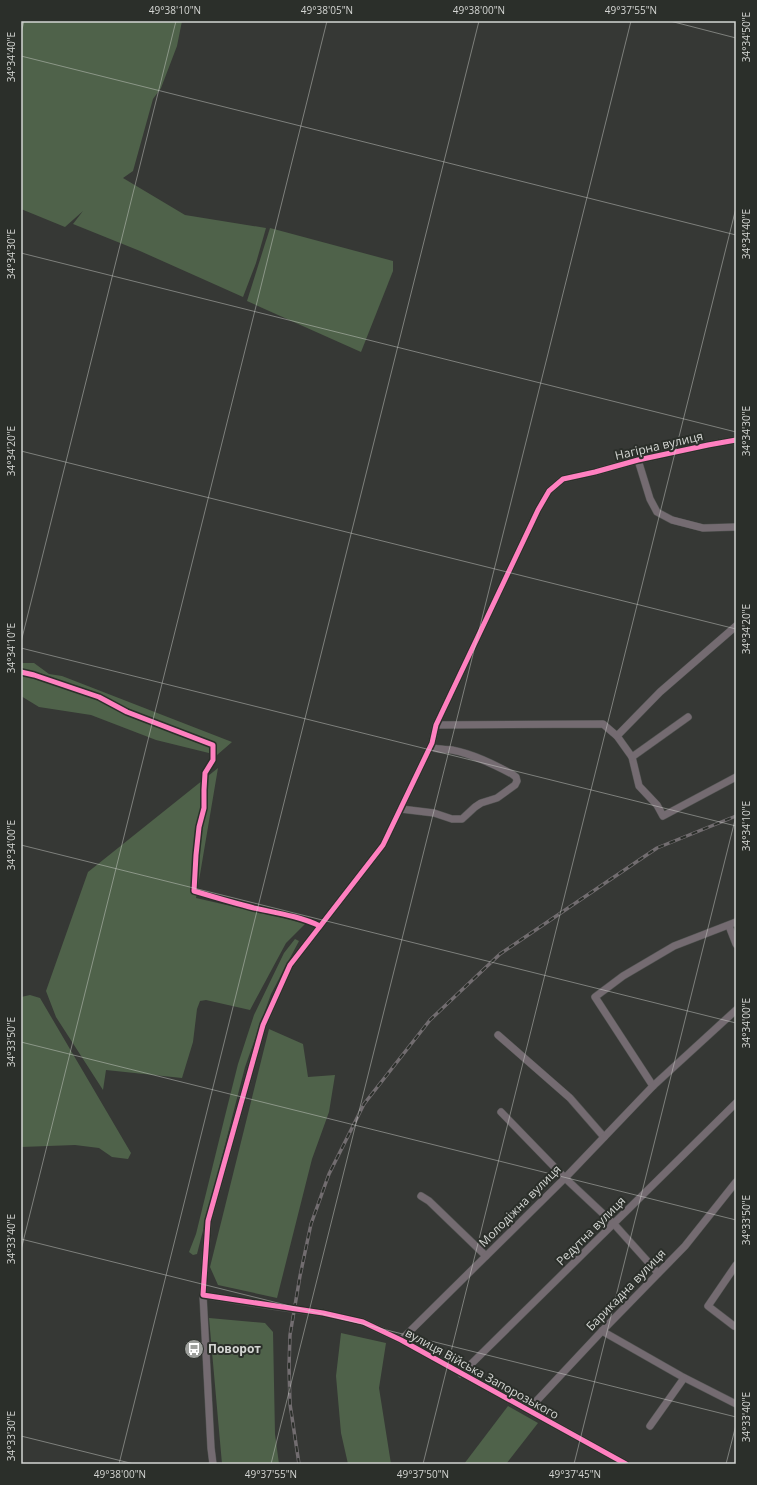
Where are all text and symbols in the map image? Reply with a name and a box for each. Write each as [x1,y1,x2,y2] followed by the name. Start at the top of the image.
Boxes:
[149,3,201,17] text: 49°38'10"N
[301,3,353,17] text: 49°38'05"N
[453,3,505,17] text: 49°38'00"N
[605,3,657,17] text: 49°37'55"N
[739,12,753,62] text: 34°34'50"E
[4,32,18,82] text: 34°34'40"E
[739,209,753,259] text: 34°34'40"E
[4,229,18,279] text: 34°34'30"E
[739,406,753,456] text: 34°34'30"E
[4,426,18,476] text: 34°34'20"E
[613,427,705,464] street label: Нагірна вулиця
[739,604,753,654] text: 34°34'20"E
[4,623,18,673] text: 34°34'10"E
[739,801,753,851] text: 34°34'10"E
[4,820,18,870] text: 34°34'00"E
[739,998,753,1048] text: 34°34'00"E
[4,1017,18,1067] text: 34°33'50"E
[475,1161,564,1250] street label: Молодіжна вулиця
[552,1192,629,1269] street label: Редутна вулиця
[739,1195,753,1245] text: 34°33'50"E
[4,1214,18,1264] text: 34°33'40"E
[582,1245,669,1334] street label: Барикадна вулиця
[402,1324,562,1423] street label: вулиця Війська Запорозького
[183,1338,205,1360] bus stop icon: Поворот
[208,1340,261,1357] place label: Поворот
[739,1392,753,1442] text: 34°33'40"E
[4,1411,18,1461] text: 34°33'30"E
[94,1467,146,1481] text: 49°38'00"N
[245,1467,297,1481] text: 49°37'55"N
[397,1467,449,1481] text: 49°37'50"N
[549,1467,601,1481] text: 49°37'45"N

